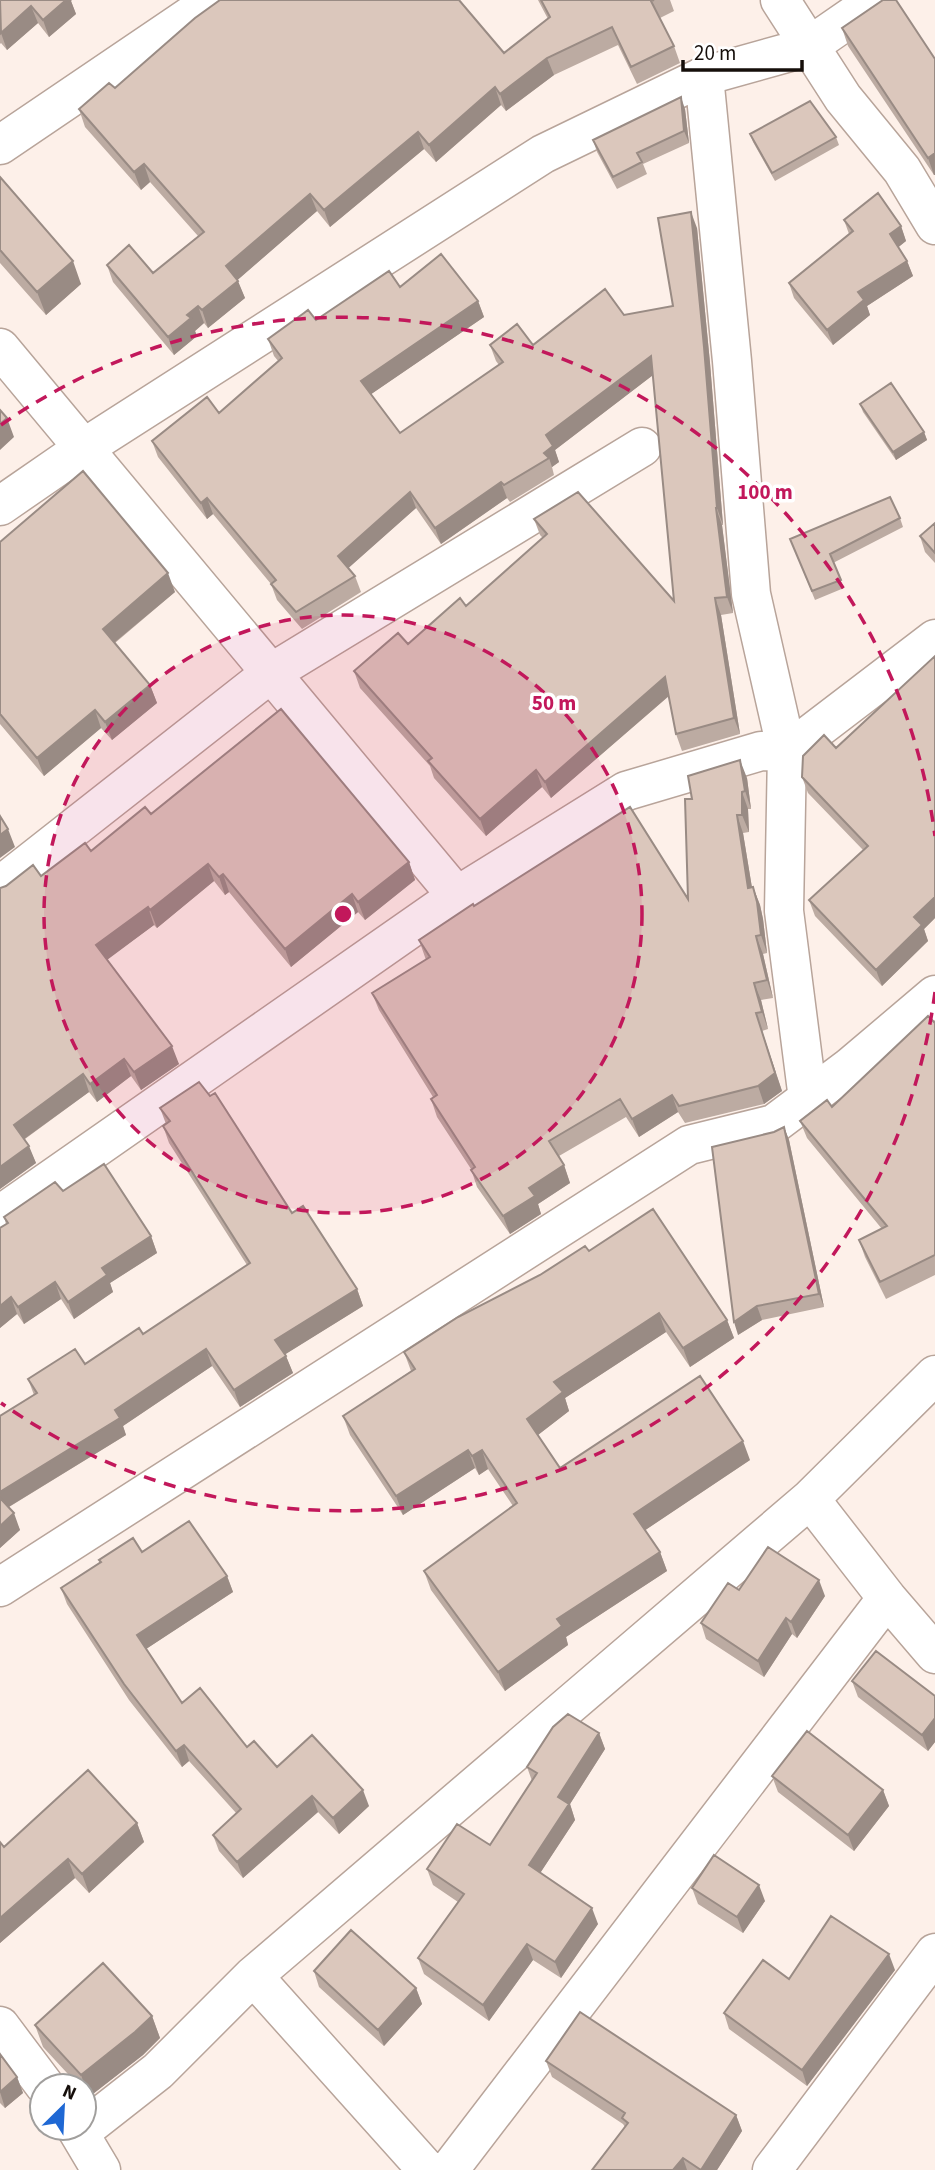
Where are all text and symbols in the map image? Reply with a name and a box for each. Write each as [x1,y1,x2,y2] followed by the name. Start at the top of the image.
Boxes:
[683,28,802,72] scale bar
[694,38,736,68] text: 20 m
[737,477,793,507] text: 100 m
[532,688,576,718] text: 50 m
[331,902,355,926] centre of rings
[28,2072,98,2142] north arrow
[58,2078,81,2108] text: N

